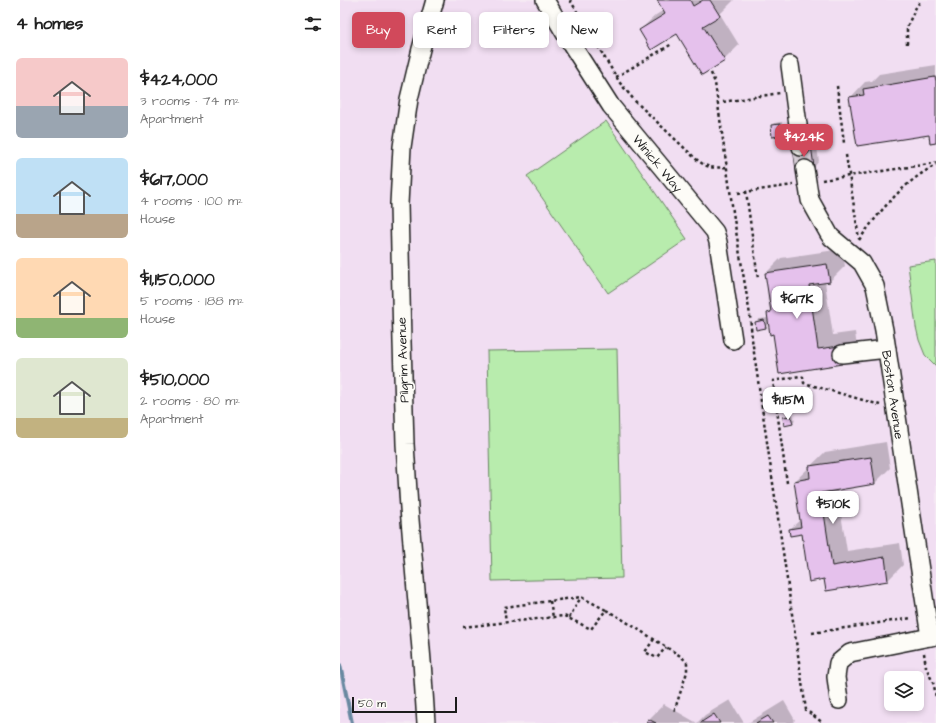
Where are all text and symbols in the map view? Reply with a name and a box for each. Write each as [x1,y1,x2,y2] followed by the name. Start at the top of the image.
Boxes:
[16,12,83,36] text: 4 homes
[352,12,405,48] chip: Buy
[413,12,471,48] chip: Rent
[479,12,549,48] chip: Filters
[557,12,613,48] chip: New
[302,13,324,35] icon: filters
[140,68,218,92] text: $424,000
[48,74,96,122] icon: home
[140,92,240,110] text: 3 rooms · 74 m²
[140,110,204,128] text: Apartment
[776,124,832,158] pin: $424K
[784,128,824,146] text: $424K
[628,131,687,197] street label: Winick Way
[140,168,208,192] text: $617,000
[48,174,96,222] icon: home
[140,192,243,210] text: 4 rooms · 100 m²
[140,210,175,228] text: House
[140,268,215,292] text: $1,150,000
[48,274,96,322] icon: home
[769,286,825,320] pin: $617K
[781,290,813,308] text: $617K
[140,292,244,310] text: 5 rooms · 188 m²
[140,310,175,328] text: House
[393,317,414,403] street label: Pilgrim Avenue
[877,349,908,440] street label: Boston Avenue
[140,368,210,392] text: $510,000
[48,374,96,422] icon: home
[755,387,821,421] pin: $1.15M
[772,391,804,409] text: $1.15M
[140,392,240,410] text: 2 rooms · 80 m²
[140,410,204,428] text: Apartment
[805,491,861,525] pin: $510K
[816,495,850,513] text: $510K
[884,671,924,711] map controls
[884,671,924,711] button: layers
[352,695,457,714] scale bar
[358,696,386,711] text: 50 m

